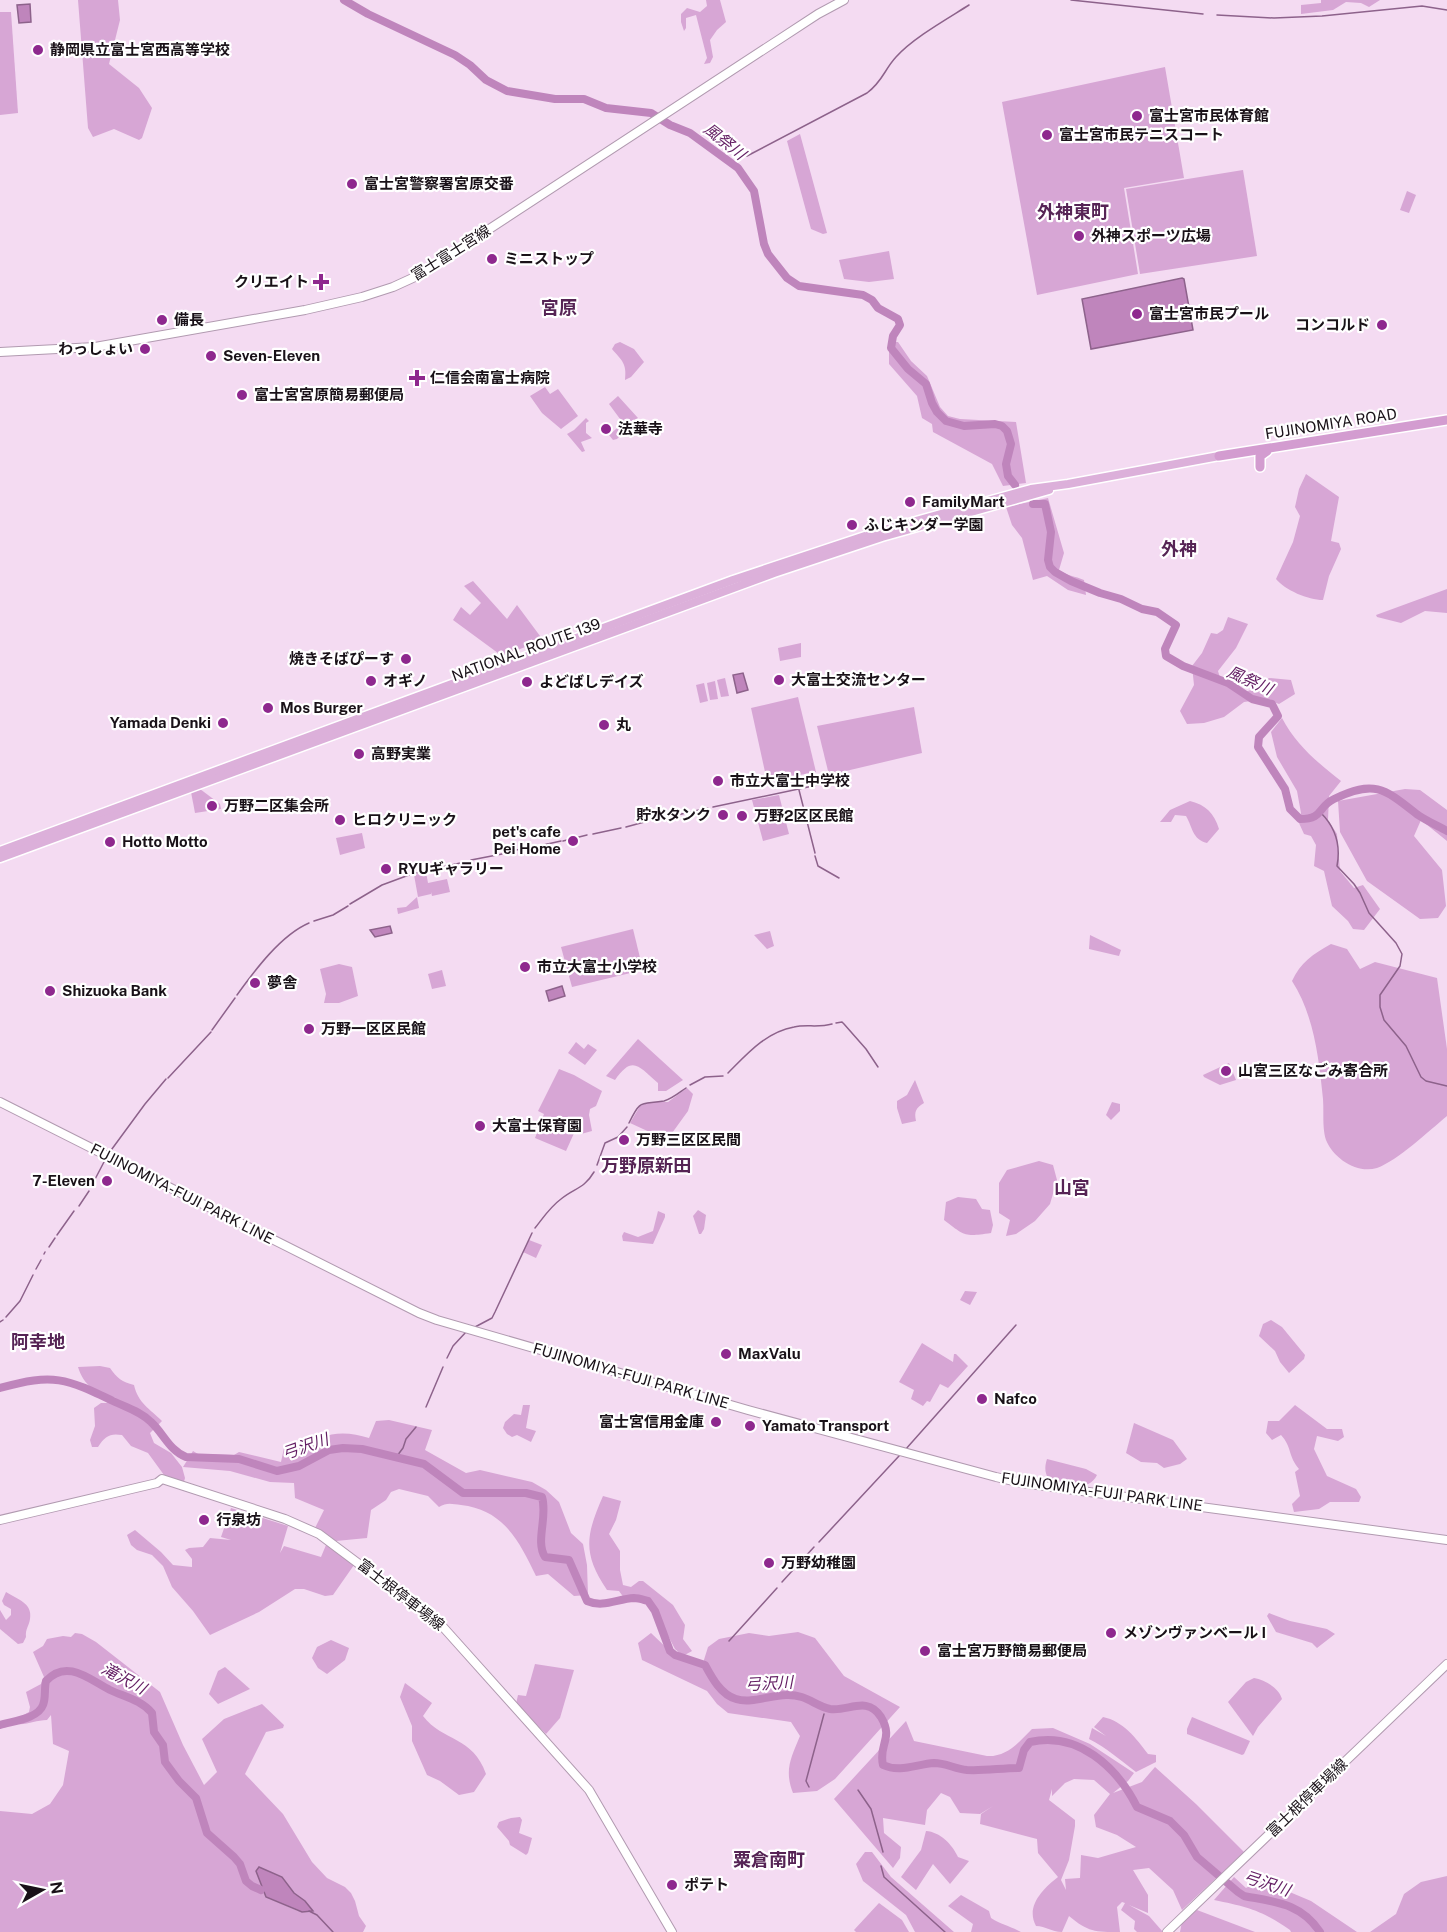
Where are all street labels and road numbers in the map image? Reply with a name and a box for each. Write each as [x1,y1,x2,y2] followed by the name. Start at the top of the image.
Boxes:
[408,222,493,284] street label: 富士富士宮線
[1264,405,1398,442] street label: FUJINOMIYA ROAD
[449,615,603,684] street label: NATIONAL ROUTE 139
[88,1140,277,1247] street label: FUJINOMIYA-FUJI PARK LINE
[531,1339,731,1412] street label: FUJINOMIYA-FUJI PARK LINE
[1000,1469,1204,1514] street label: FUJINOMIYA-FUJI PARK LINE
[355,1556,448,1634] street label: 富士根停車場線
[1263,1755,1350,1840] street label: 富士根停車場線

